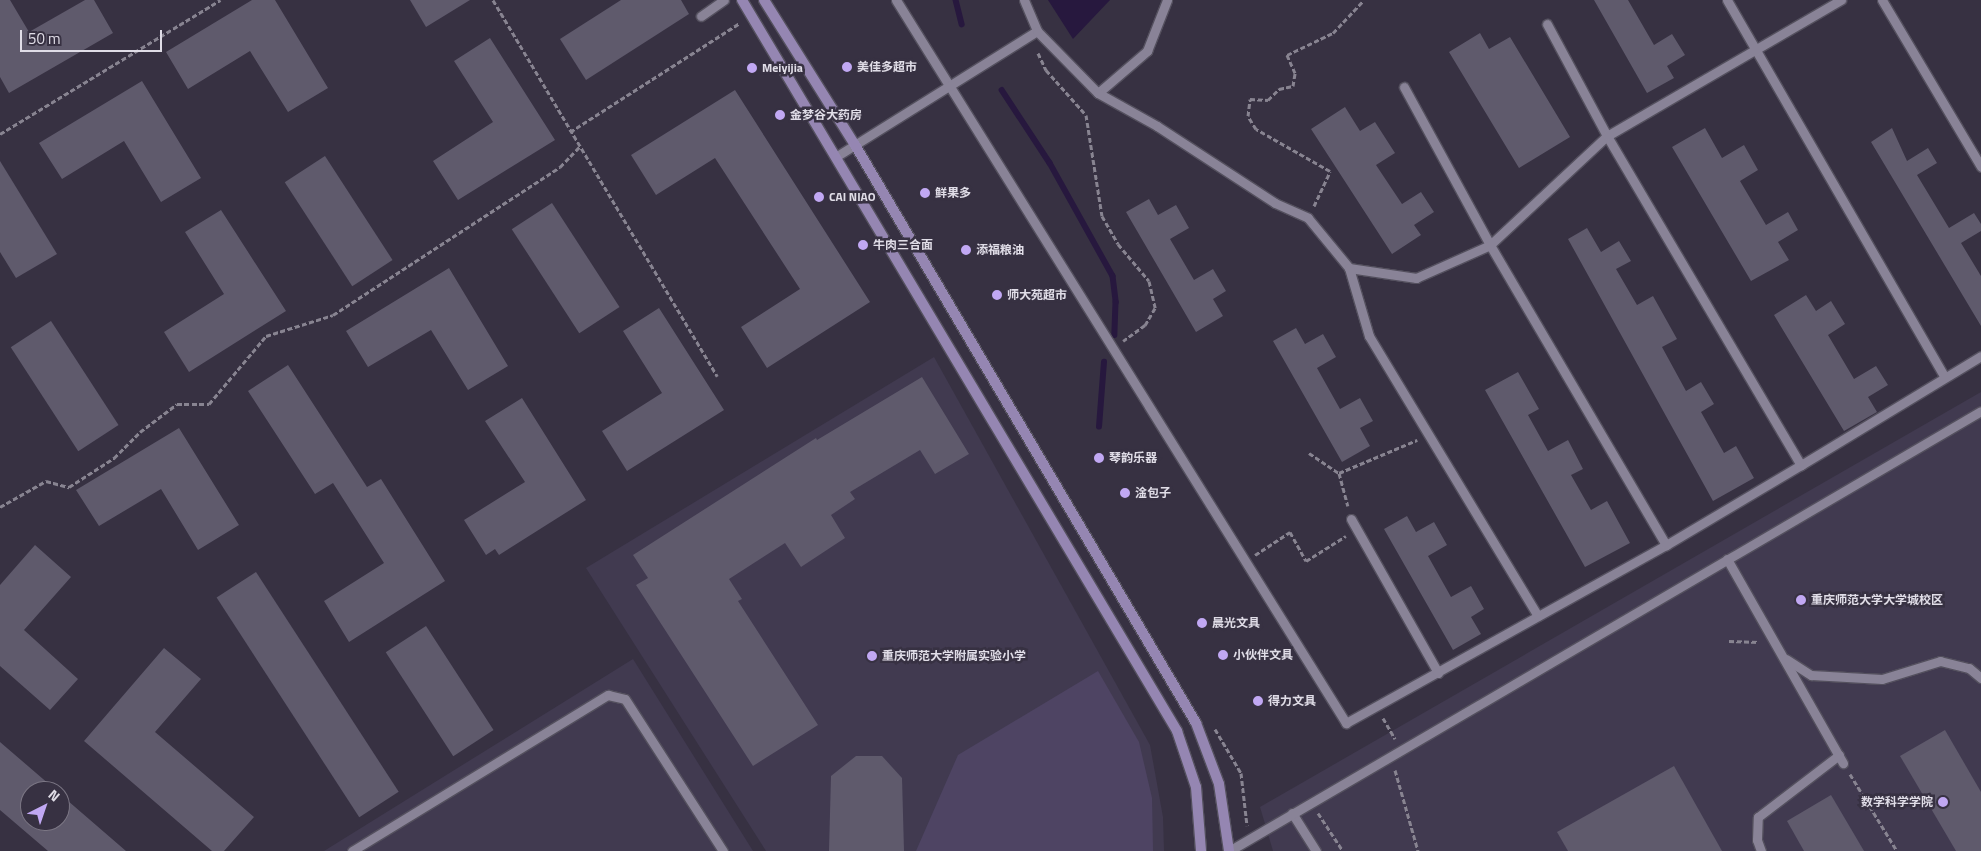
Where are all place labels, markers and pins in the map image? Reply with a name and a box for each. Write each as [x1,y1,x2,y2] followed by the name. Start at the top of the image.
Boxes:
[857,60,917,74] place label: 美佳多超市
[762,61,803,75] place label: Meiyijia
[841,61,853,73] marker: 美佳多超市
[746,62,758,74] marker: Meiyijia
[790,108,862,122] place label: 金梦谷大药房
[774,109,786,121] marker: 金梦谷大药房
[935,186,971,200] place label: 鲜果多
[919,187,931,199] marker: 鲜果多
[829,190,875,204] place label: CAI NIAO
[813,191,825,203] marker: CAI NIAO
[873,238,933,252] place label: 牛肉三合面
[857,239,869,251] marker: 牛肉三合面
[976,243,1024,257] place label: 添福粮油
[960,244,972,256] marker: 添福粮油
[1007,288,1067,302] place label: 师大苑超市
[991,289,1003,301] marker: 师大苑超市
[1109,451,1157,465] place label: 琴韵乐器
[1093,452,1105,464] marker: 琴韵乐器
[1135,486,1171,500] place label: 淦包子
[1119,487,1131,499] marker: 淦包子
[1811,593,1943,607] place label: 重庆师范大学大学城校区
[1795,594,1807,606] marker: 重庆师范大学大学城校区
[1212,616,1260,630] place label: 晨光文具
[1196,617,1208,629] marker: 晨光文具
[1233,648,1293,662] place label: 小伙伴文具
[882,649,1026,663] place label: 重庆师范大学附属实验小学
[1217,649,1229,661] marker: 小伙伴文具
[866,650,878,662] marker: 重庆师范大学附属实验小学
[1268,694,1316,708] place label: 得力文具
[1252,695,1264,707] marker: 得力文具
[1861,795,1933,809] place label: 数学科学学院
[1937,796,1949,808] marker: 数学科学学院

